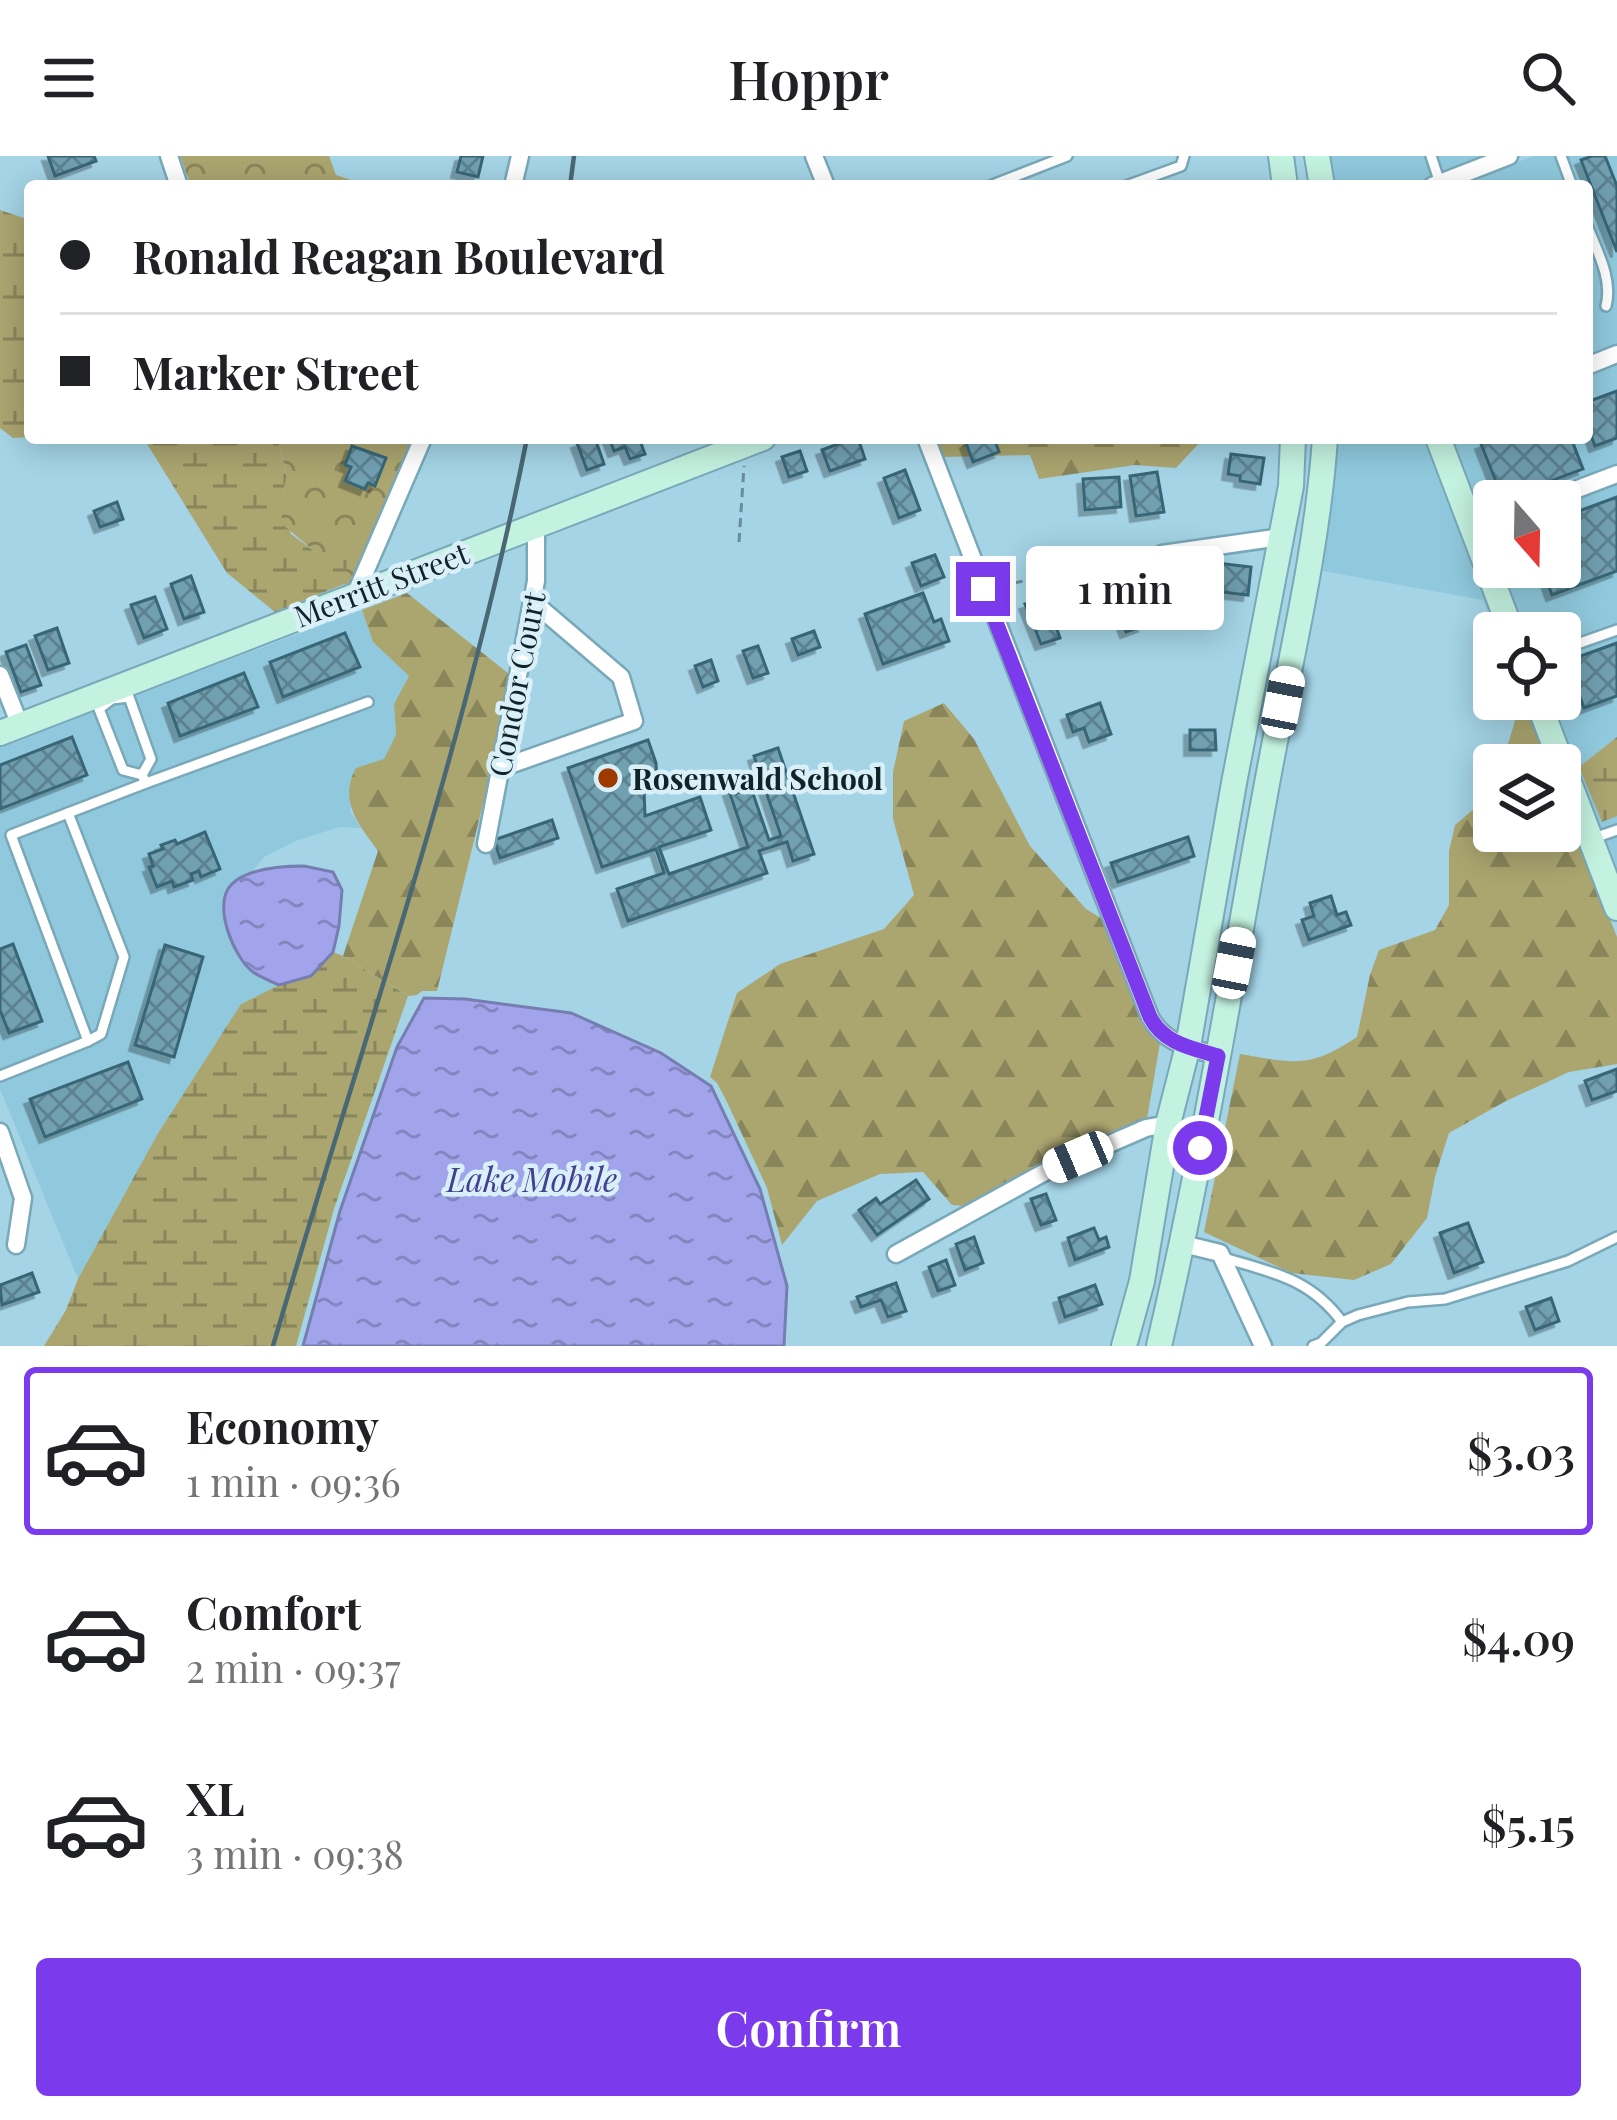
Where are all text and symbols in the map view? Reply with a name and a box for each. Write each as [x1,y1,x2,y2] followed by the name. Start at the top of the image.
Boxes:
[728,42,889,114] text: Hoppr
[36,45,102,111] icon: menu
[1515,45,1581,111] icon: search
[132,225,665,285] text: Ronald Reagan Boulevard
[132,341,419,401] text: Marker Street
[1473,480,1581,588] north arrow
[1473,480,1581,852] map controls
[288,532,474,636] street label: Merritt Street
[1025,547,1223,631] callout: 1 min
[956,562,1010,616] route end
[1078,562,1172,614] text: 1 min
[478,588,554,780] street label: Condor Court
[1473,612,1581,720] button: locate
[1258,663,1308,741] car
[1473,744,1581,852] button: layers
[632,758,883,798] place label: Rosenwald School
[595,765,621,791] marker: Rosenwald School
[1209,924,1259,1002] car
[1173,1121,1227,1175] route start
[1038,1126,1118,1188] car
[445,1156,617,1200] water label: Lake Mobile
[186,1395,379,1455] text: Economy
[42,1397,150,1505] icon: car
[1467,1421,1575,1481] text: $3.03
[186,1455,401,1507] text: 1 min · 09:36
[186,1581,361,1641] text: Comfort
[42,1583,150,1691] icon: car
[1462,1607,1575,1667] text: $4.09
[186,1641,401,1693] text: 2 min · 09:37
[186,1767,245,1827] text: XL
[42,1769,150,1877] icon: car
[1481,1793,1575,1853] text: $5.15
[186,1827,404,1879] text: 3 min · 09:38
[36,1958,1581,2096] button: Confirm

